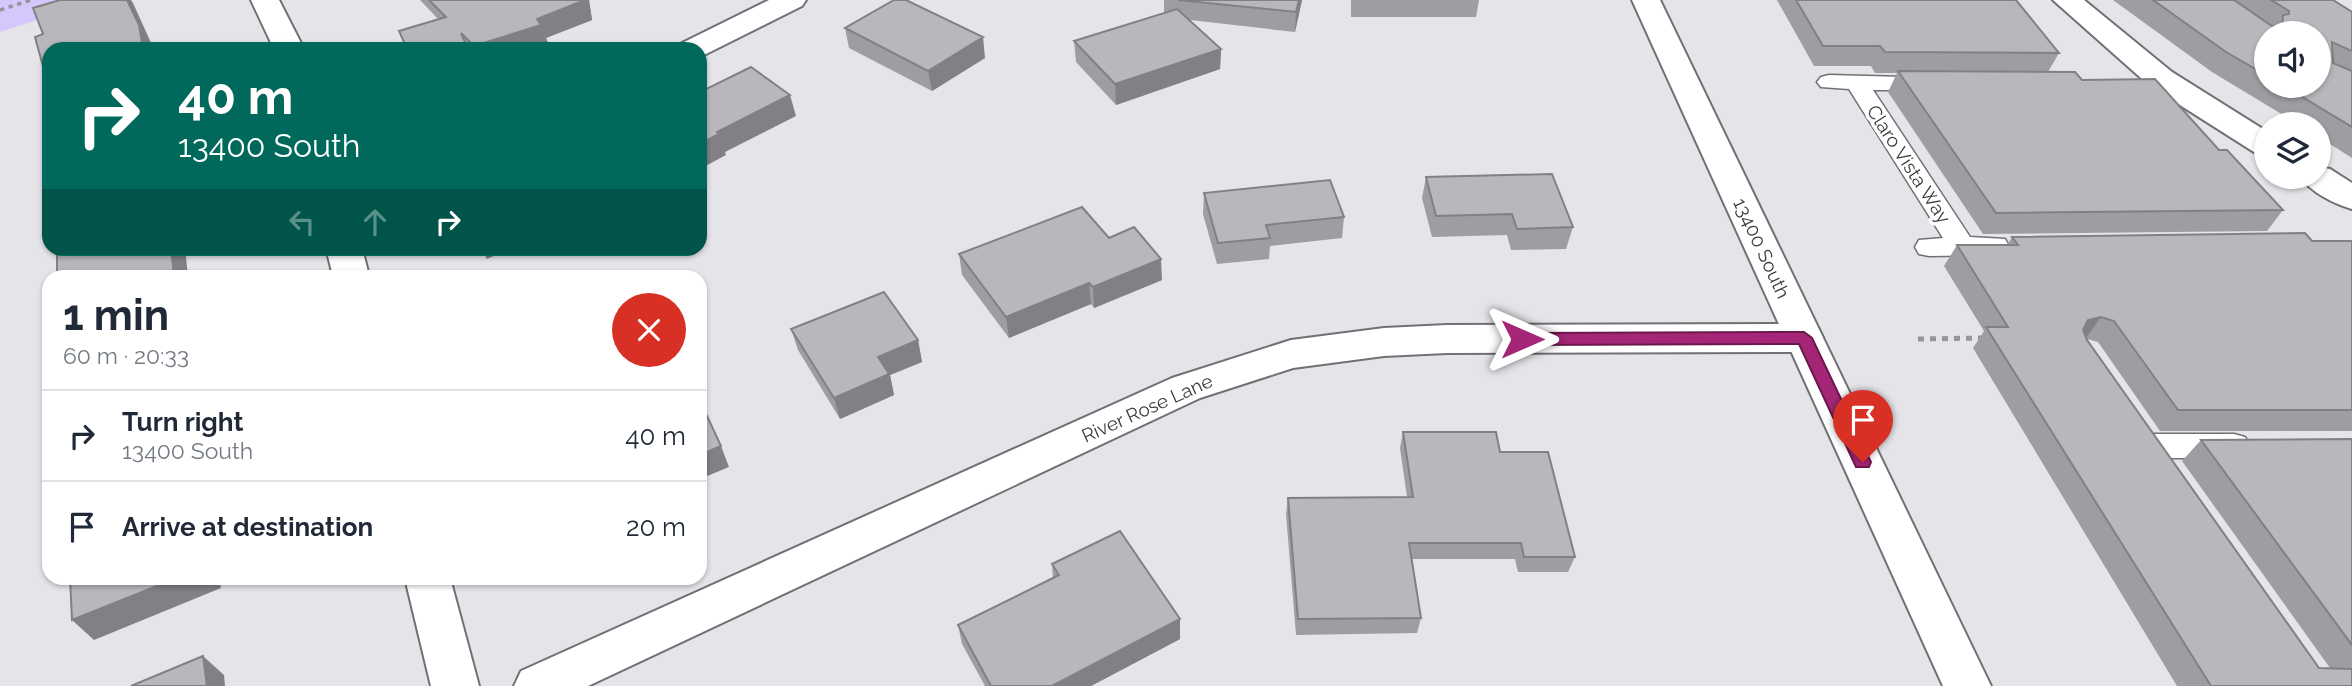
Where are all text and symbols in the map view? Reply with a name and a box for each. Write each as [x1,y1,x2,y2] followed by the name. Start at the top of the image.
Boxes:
[2254,21,2331,189] map controls
[2254,21,2331,98] button: sound
[178,68,293,125] text: 40 m
[63,70,154,161] icon: right
[1863,101,1955,227] street label: Claro Vista Way
[2254,112,2331,189] button: layers
[178,127,360,164] text: 13400 South
[1729,194,1795,302] street label: 13400 South
[283,203,321,241] icon: left
[356,203,394,241] icon: ahead
[429,203,467,241] icon: right
[63,291,169,340] text: 1 min
[612,293,686,367] button: close
[1485,302,1559,376] position arrow
[63,342,189,369] text: 60 m · 20:33
[1078,369,1216,447] street label: River Rose Lane
[1833,390,1893,462] pin
[1844,401,1882,439] icon: arrive
[122,407,243,437] text: Turn right
[63,417,101,455] icon: right
[625,421,686,451] text: 40 m
[122,437,253,464] text: 13400 South
[63,508,101,546] icon: arrive
[122,512,373,542] text: Arrive at destination
[626,512,686,542] text: 20 m

